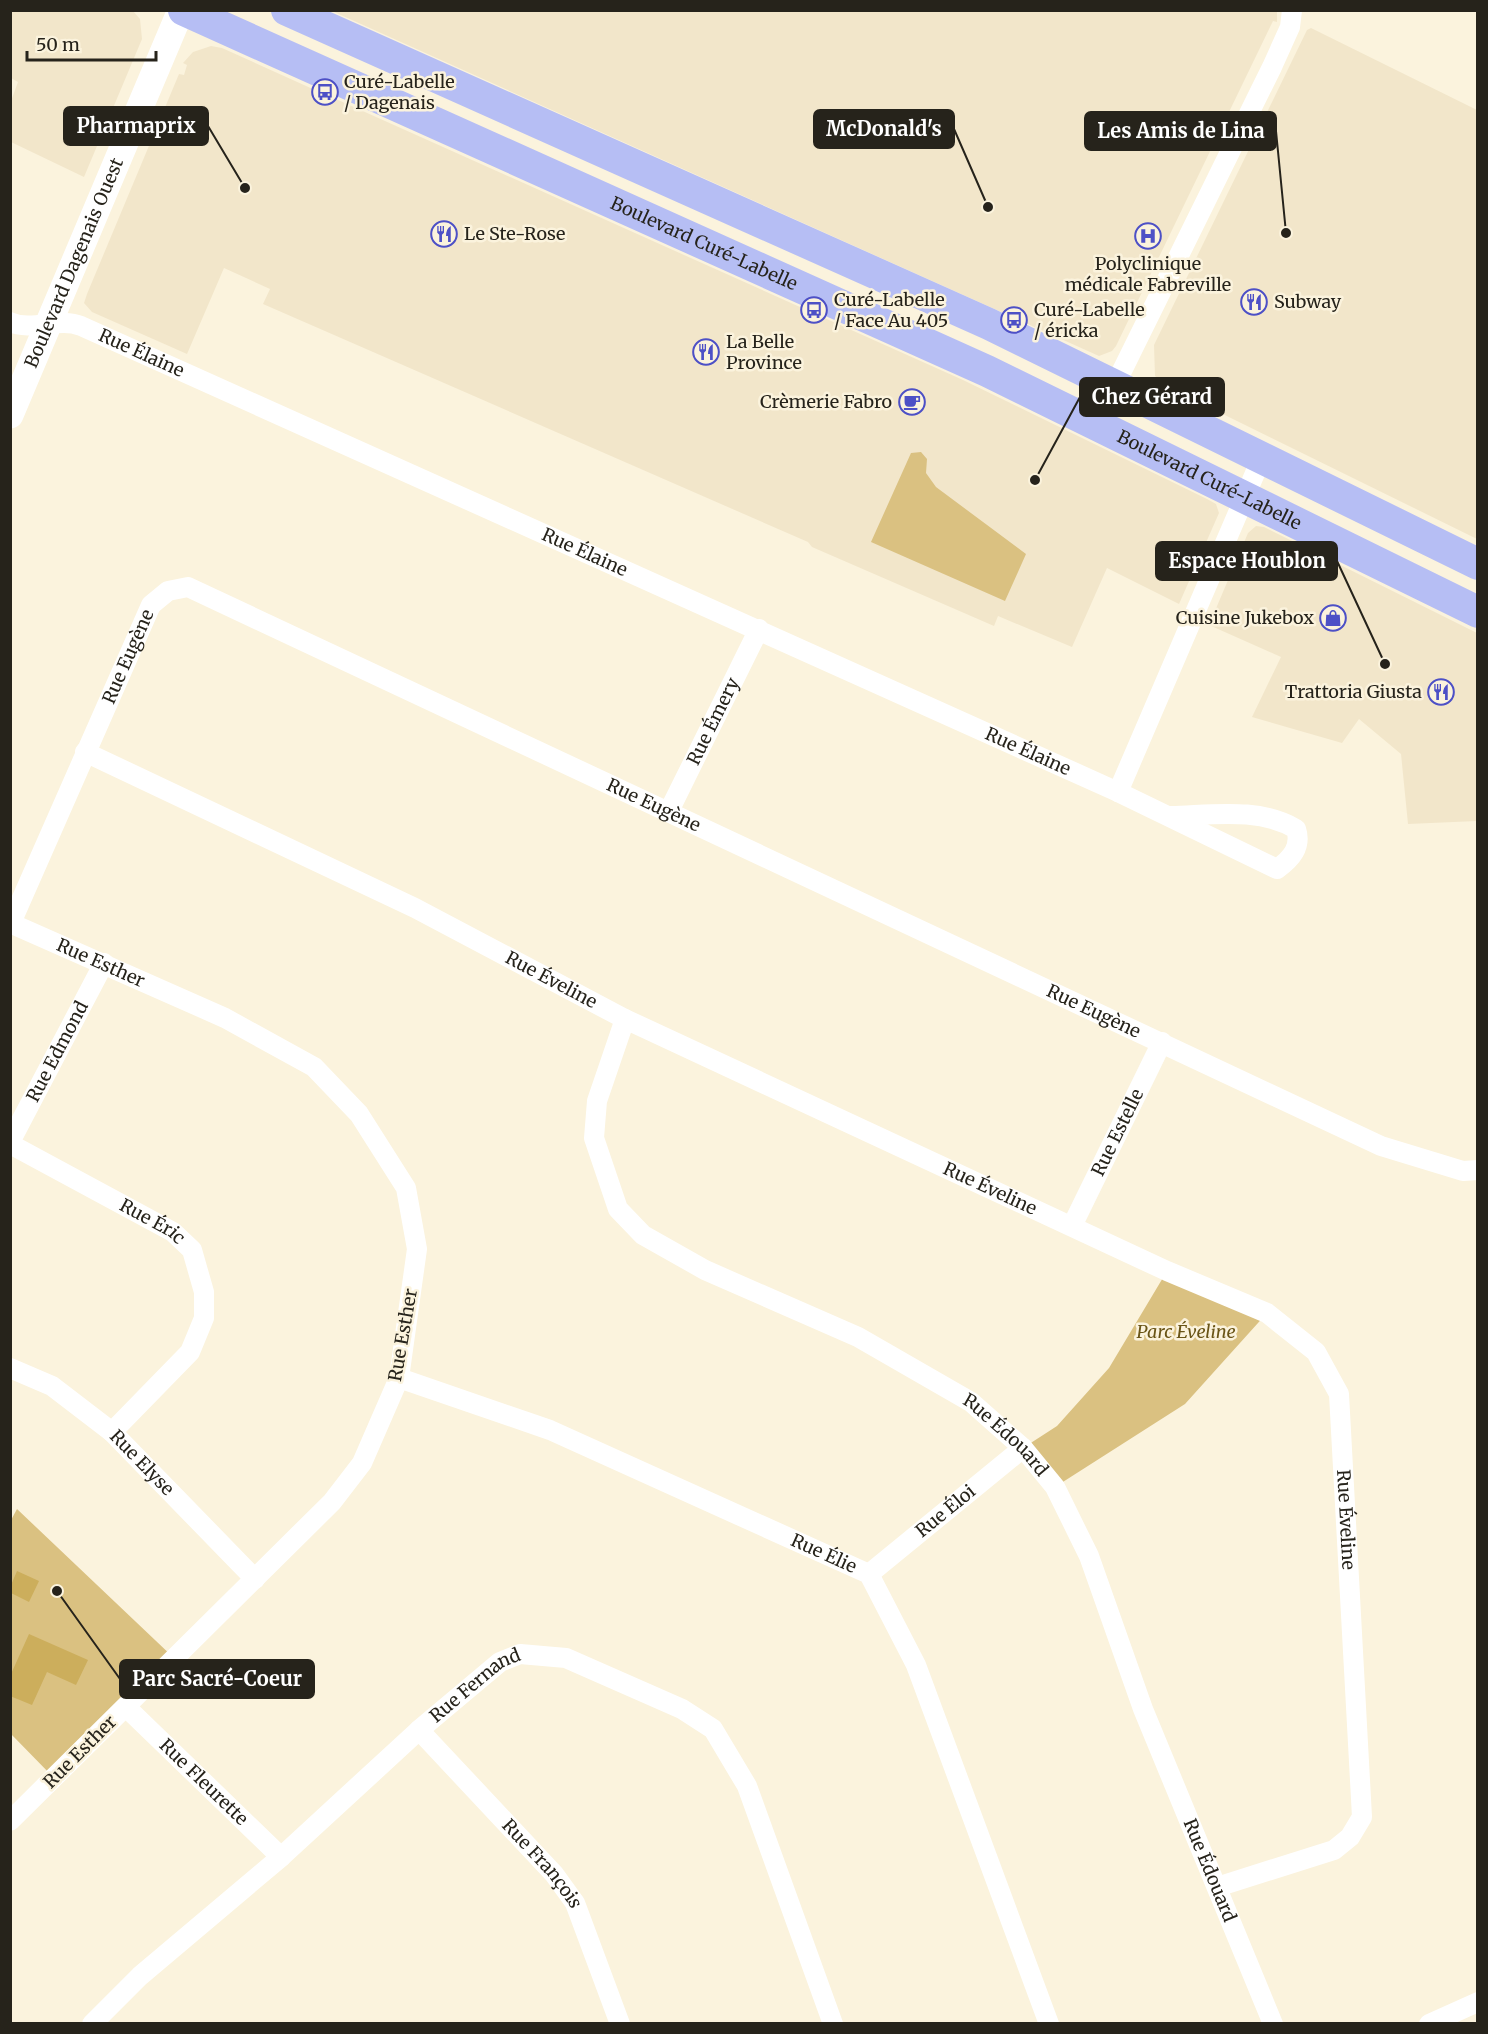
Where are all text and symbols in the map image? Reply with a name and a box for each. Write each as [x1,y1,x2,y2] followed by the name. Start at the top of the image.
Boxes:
[27,24,156,62] scale bar
[36,33,80,56] text: 50 m
[344,70,455,114] place label: Curé-Labelle / Dagenais
[310,77,340,107] bus stop icon: Curé-Labelle / Dagenais
[64,107,208,145] callout: Pharmaprix
[814,110,954,148] callout: McDonald's
[1085,112,1276,150] callout: Les Amis de Lina
[76,113,196,138] text: Pharmaprix
[826,116,942,141] text: McDonald's
[1097,118,1265,143] text: Les Amis de Lina
[19,154,128,371] street label: Boulevard Dagenais Ouest
[607,191,801,295] street label: Boulevard Curé-Labelle
[429,219,459,249] restaurant icon: Le Ste-Rose
[1133,221,1163,251] hospital icon: Polyclinique médicale Fabreville
[464,222,565,245] place label: Le Ste-Rose
[1065,252,1231,296] place label: Polyclinique médicale Fabreville
[1239,287,1269,317] restaurant icon: Subway
[834,288,948,332] place label: Curé-Labelle / Face Au 405
[1274,290,1342,313] place label: Subway
[799,295,829,325] bus stop icon: Curé-Labelle / Face Au 405
[1034,298,1145,342] place label: Curé-Labelle / éricka
[999,305,1029,335] bus stop icon: Curé-Labelle / éricka
[95,323,188,382] street label: Rue Élaine
[726,330,802,374] place label: La Belle Province
[691,337,721,367] restaurant icon: La Belle Province
[1080,378,1224,416] callout: Chez Gérard
[1092,384,1212,409] text: Chez Gérard
[897,387,927,417] cafe icon: Crèmerie Fabro
[760,390,892,413] place label: Crèmerie Fabro
[1113,425,1305,535] street label: Boulevard Curé-Labelle
[538,523,631,581] street label: Rue Élaine
[1156,542,1337,580] callout: Espace Houblon
[1168,548,1326,573] text: Espace Houblon
[1318,603,1348,633] shop icon: Cuisine Jukebox
[97,606,159,707] street label: Rue Eugène
[1176,606,1314,629] place label: Cuisine Jukebox
[682,673,744,769] street label: Rue Émery
[1426,677,1456,707] restaurant icon: Trattoria Giusta
[1285,680,1422,703] place label: Trattoria Giusta
[982,722,1074,780] street label: Rue Élaine
[603,773,704,837] street label: Rue Eugène
[53,933,148,992] street label: Rue Esther
[502,946,601,1013] street label: Rue Éveline
[1043,979,1144,1043] street label: Rue Eugène
[21,997,93,1106] street label: Rue Edmond
[1086,1085,1148,1180] street label: Rue Estelle
[940,1157,1041,1220] street label: Rue Éveline
[116,1193,190,1249] street label: Rue Éric
[383,1287,422,1383] street label: Rue Esther
[1136,1320,1236,1343] park label: Parc Éveline
[959,1388,1053,1481] street label: Rue Édouard
[105,1425,179,1500] street label: Rue Elyse
[1332,1469,1361,1570] street label: Rue Éveline
[911,1480,980,1542] street label: Rue Éloi
[787,1528,860,1578] street label: Rue Élie
[425,1643,524,1727] street label: Rue Fernand
[120,1660,314,1698] callout: Parc Sacré-Coeur
[132,1666,302,1691] text: Parc Sacré-Coeur
[38,1710,121,1793] street label: Rue Esther
[155,1734,253,1830] street label: Rue Fleurette
[497,1814,588,1911] street label: Rue François
[1179,1815,1242,1925] street label: Rue Édouard

